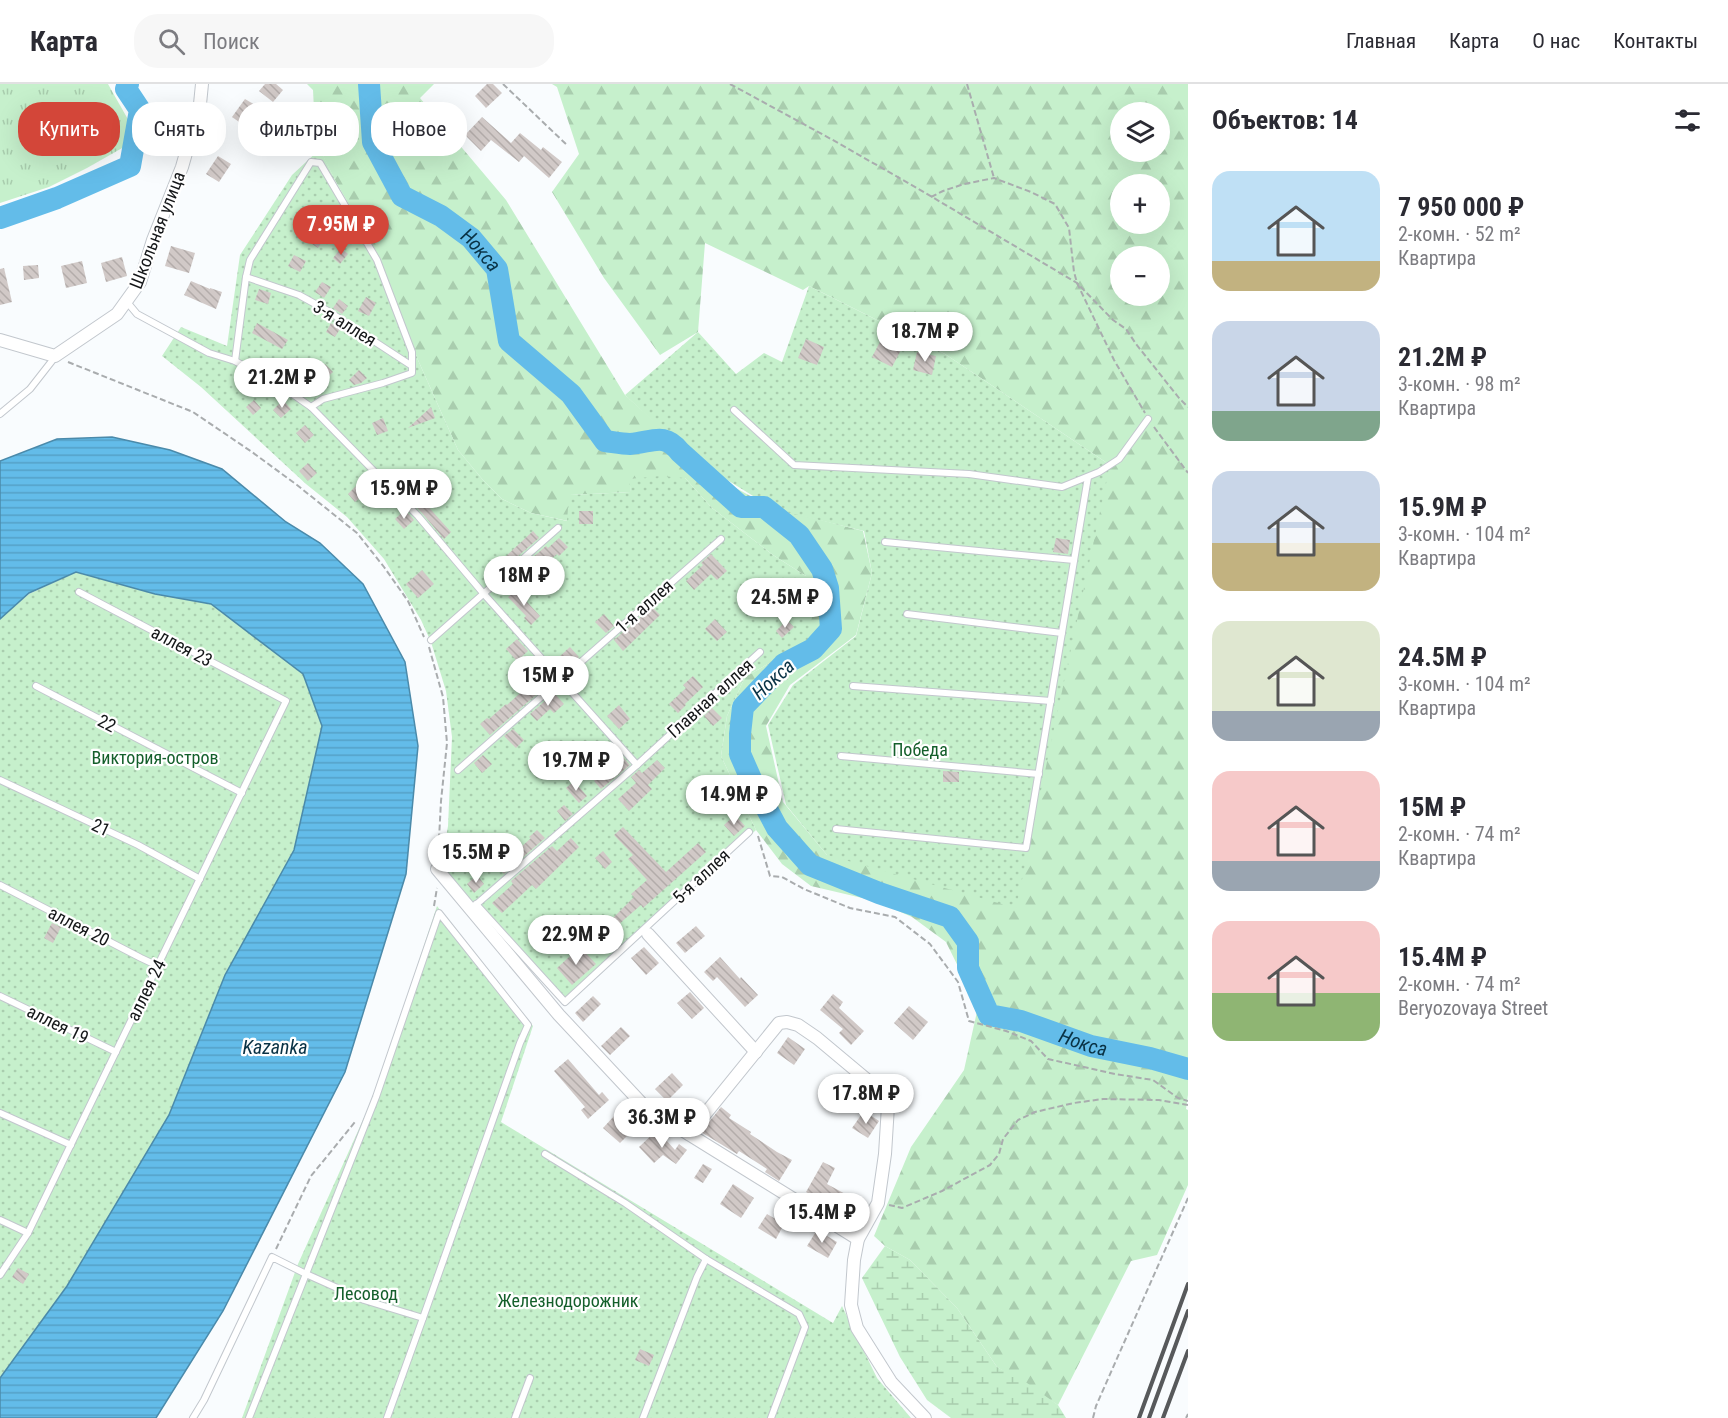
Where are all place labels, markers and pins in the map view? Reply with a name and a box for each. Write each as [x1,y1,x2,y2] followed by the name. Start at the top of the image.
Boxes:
[286,205,396,256] pin: 7.95M ₽
[870,312,980,363] pin: 18.7M ₽
[227,358,337,409] pin: 21.2M ₽
[349,469,459,520] pin: 15.9M ₽
[482,556,566,607] pin: 18M ₽
[730,578,840,629] pin: 24.5M ₽
[506,656,590,707] pin: 15M ₽
[521,741,631,792] pin: 19.7M ₽
[679,775,789,826] pin: 14.9M ₽
[421,833,531,884] pin: 15.5M ₽
[521,915,631,966] pin: 22.9M ₽
[811,1074,921,1125] pin: 17.8M ₽
[607,1098,717,1149] pin: 36.3M ₽
[767,1193,877,1244] pin: 15.4M ₽

